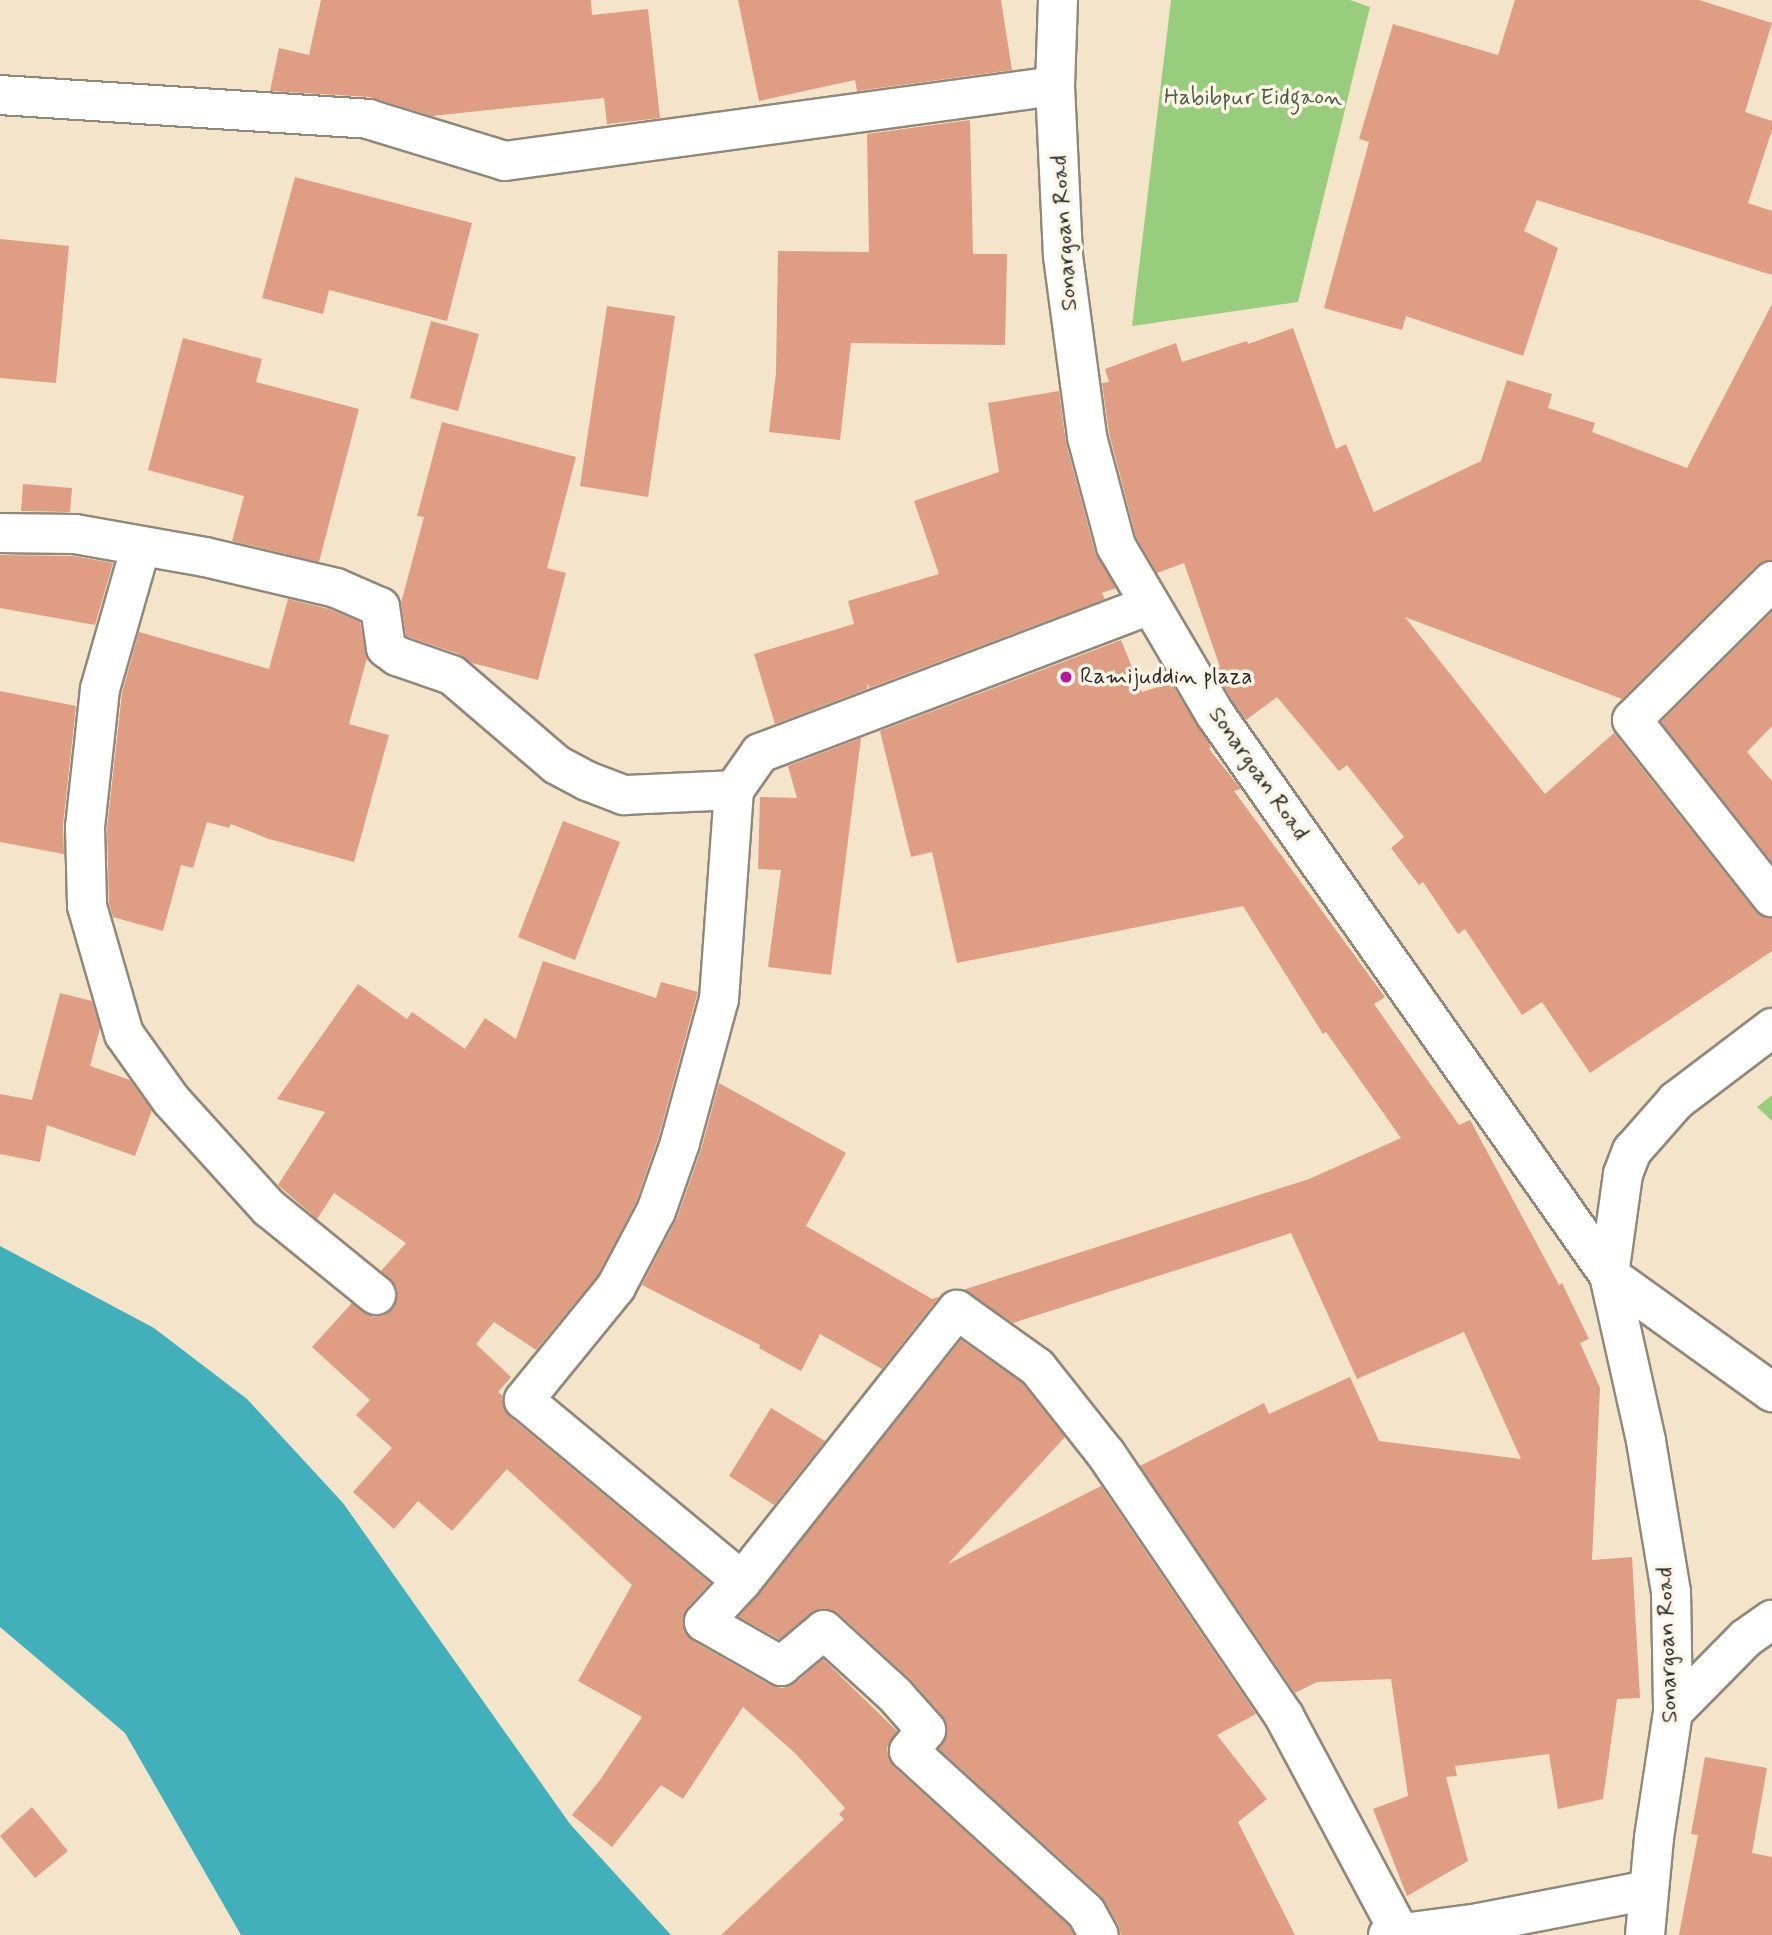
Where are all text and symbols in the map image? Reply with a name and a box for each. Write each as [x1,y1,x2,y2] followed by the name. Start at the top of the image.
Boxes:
[1164,84,1342,112] park label: Habibpur Eidgaon
[1046,156,1084,310] street label: Sonargoan Road
[1080,663,1252,691] place label: Ramijuddin plaza
[1058,669,1074,685] marker: Ramijuddin plaza
[1203,704,1313,844] street label: Sonargoan Road
[1652,1568,1684,1722] street label: Sonargoan Road

